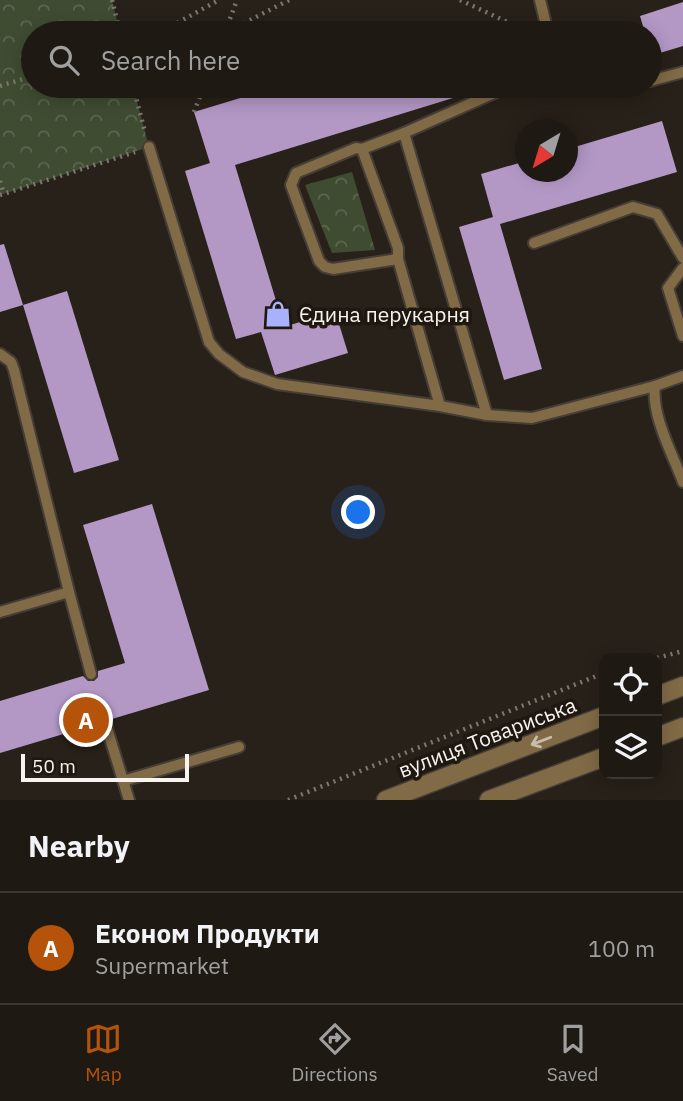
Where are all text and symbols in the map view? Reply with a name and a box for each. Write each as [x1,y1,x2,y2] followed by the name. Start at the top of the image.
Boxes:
[21,21,662,98] search box
[45,41,83,79] icon: search
[101,43,240,77] text: Search here
[515,119,578,182] north arrow
[263,299,293,329] shop icon: Єдина перукарня
[299,300,470,328] place label: Єдина перукарня
[341,495,375,529] your location
[599,653,662,779] map controls
[599,653,662,716] button: locate
[394,690,580,784] street label: вулиця Товариська
[63,694,109,746] pin: A
[599,716,662,779] button: layers
[530,735,552,748] one-way arrow
[21,751,189,783] scale bar
[32,754,76,778] text: 50 m
[28,826,130,865] text: Nearby
[95,916,320,950] text: Економ Продукти
[43,933,59,963] text: A
[588,933,655,963] text: 100 m
[95,950,229,980] text: Supermarket
[84,1020,122,1086] tab: Map
[291,1020,378,1086] tab: Directions
[547,1020,599,1086] tab: Saved

